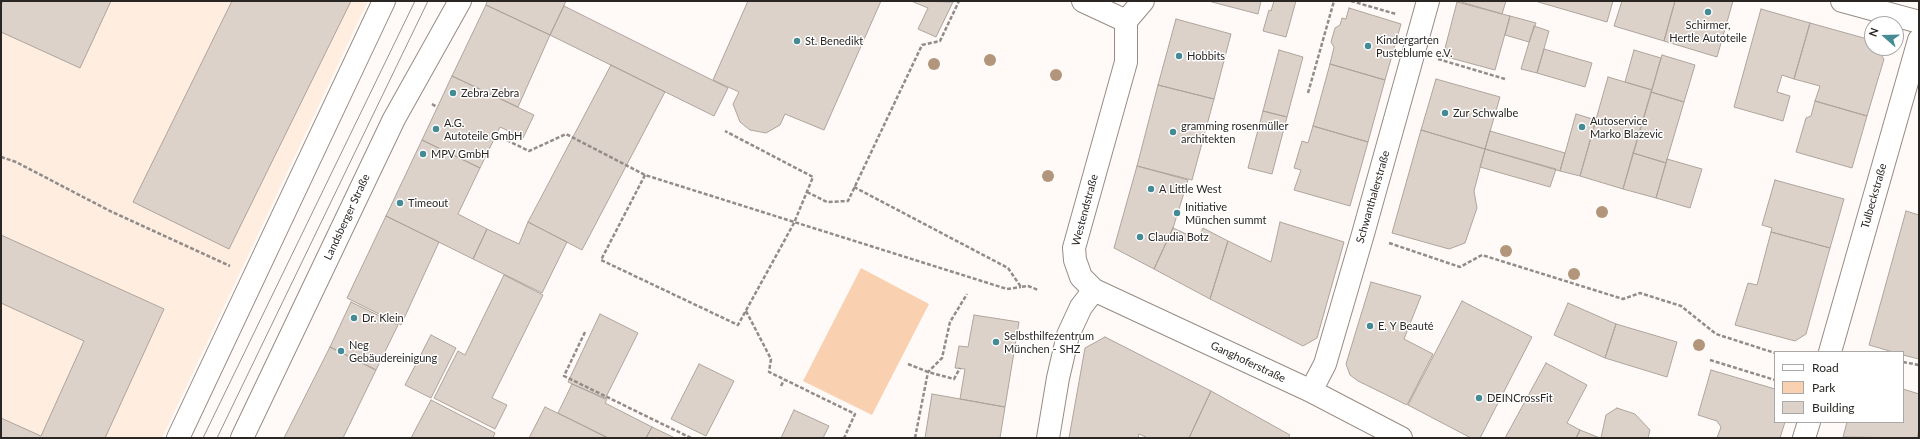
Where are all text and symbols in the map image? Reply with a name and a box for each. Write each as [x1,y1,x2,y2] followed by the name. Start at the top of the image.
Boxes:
[1703,7,1713,17] marker: Schirmer, Hertle Autoteile
[1864,16,1904,56] north arrow
[1669,18,1747,44] place label: Schirmer, Hertle Autoteile
[1866,26,1881,38] text: N
[1376,33,1453,59] place label: Kindergarten Pusteblume e.V.
[805,34,863,48] place label: St. Benedikt
[792,36,802,46] marker: St. Benedikt
[1363,41,1373,51] marker: Kindergarten Pusteblume e.V.
[1187,49,1225,63] place label: Hobbits
[1174,51,1184,61] marker: Hobbits
[461,86,519,100] place label: Zebra Zebra
[448,88,458,98] marker: Zebra Zebra
[1453,106,1518,120] place label: Zur Schwalbe
[1440,108,1450,118] marker: Zur Schwalbe
[1590,114,1663,140] place label: Autoservice Marko Blazevic
[444,116,522,142] place label: A.G. Autoteile GmbH
[1181,119,1288,145] place label: gramming rosenmüller architekten
[1577,122,1587,132] marker: Autoservice Marko Blazevic
[431,124,441,134] marker: A.G. Autoteile GmbH
[1168,127,1178,137] marker: gramming rosenmüller architekten
[431,147,489,161] place label: MPV GmbH
[418,149,428,159] marker: MPV GmbH
[1353,149,1393,245] street label: Schwanthalerstraße
[1858,162,1890,230] street label: Tulbeckstraße
[321,172,373,262] street label: Landsberger Straße
[1069,173,1101,247] street label: Westendstraße
[1159,182,1222,196] place label: A Little West
[1146,184,1156,194] marker: A Little West
[408,196,448,210] place label: Timeout
[395,198,405,208] marker: Timeout
[1185,200,1266,226] place label: Initiative München summt
[1172,208,1182,218] marker: Initiative München summt
[1148,230,1209,244] place label: Claudia Botz
[1135,232,1145,242] marker: Claudia Botz
[362,311,404,325] place label: Dr. Klein
[349,313,359,323] marker: Dr. Klein
[1378,319,1434,333] place label: E. Y Beauté
[1365,321,1375,331] marker: E. Y Beauté
[1004,329,1094,355] place label: Selbsthilfezentrum München - SHZ
[991,337,1001,347] marker: Selbsthilfezentrum München - SHZ
[349,338,437,364] place label: Neg Gebäudereinigung
[1208,339,1288,385] street label: Ganghoferstraße
[336,346,346,356] marker: Neg Gebäudereinigung
[1774,351,1904,423] legend
[1812,360,1839,375] text: Road
[1812,380,1835,395] text: Park
[1487,391,1553,405] place label: DEINCrossFit
[1474,393,1484,403] marker: DEINCrossFit
[1812,400,1855,415] text: Building

